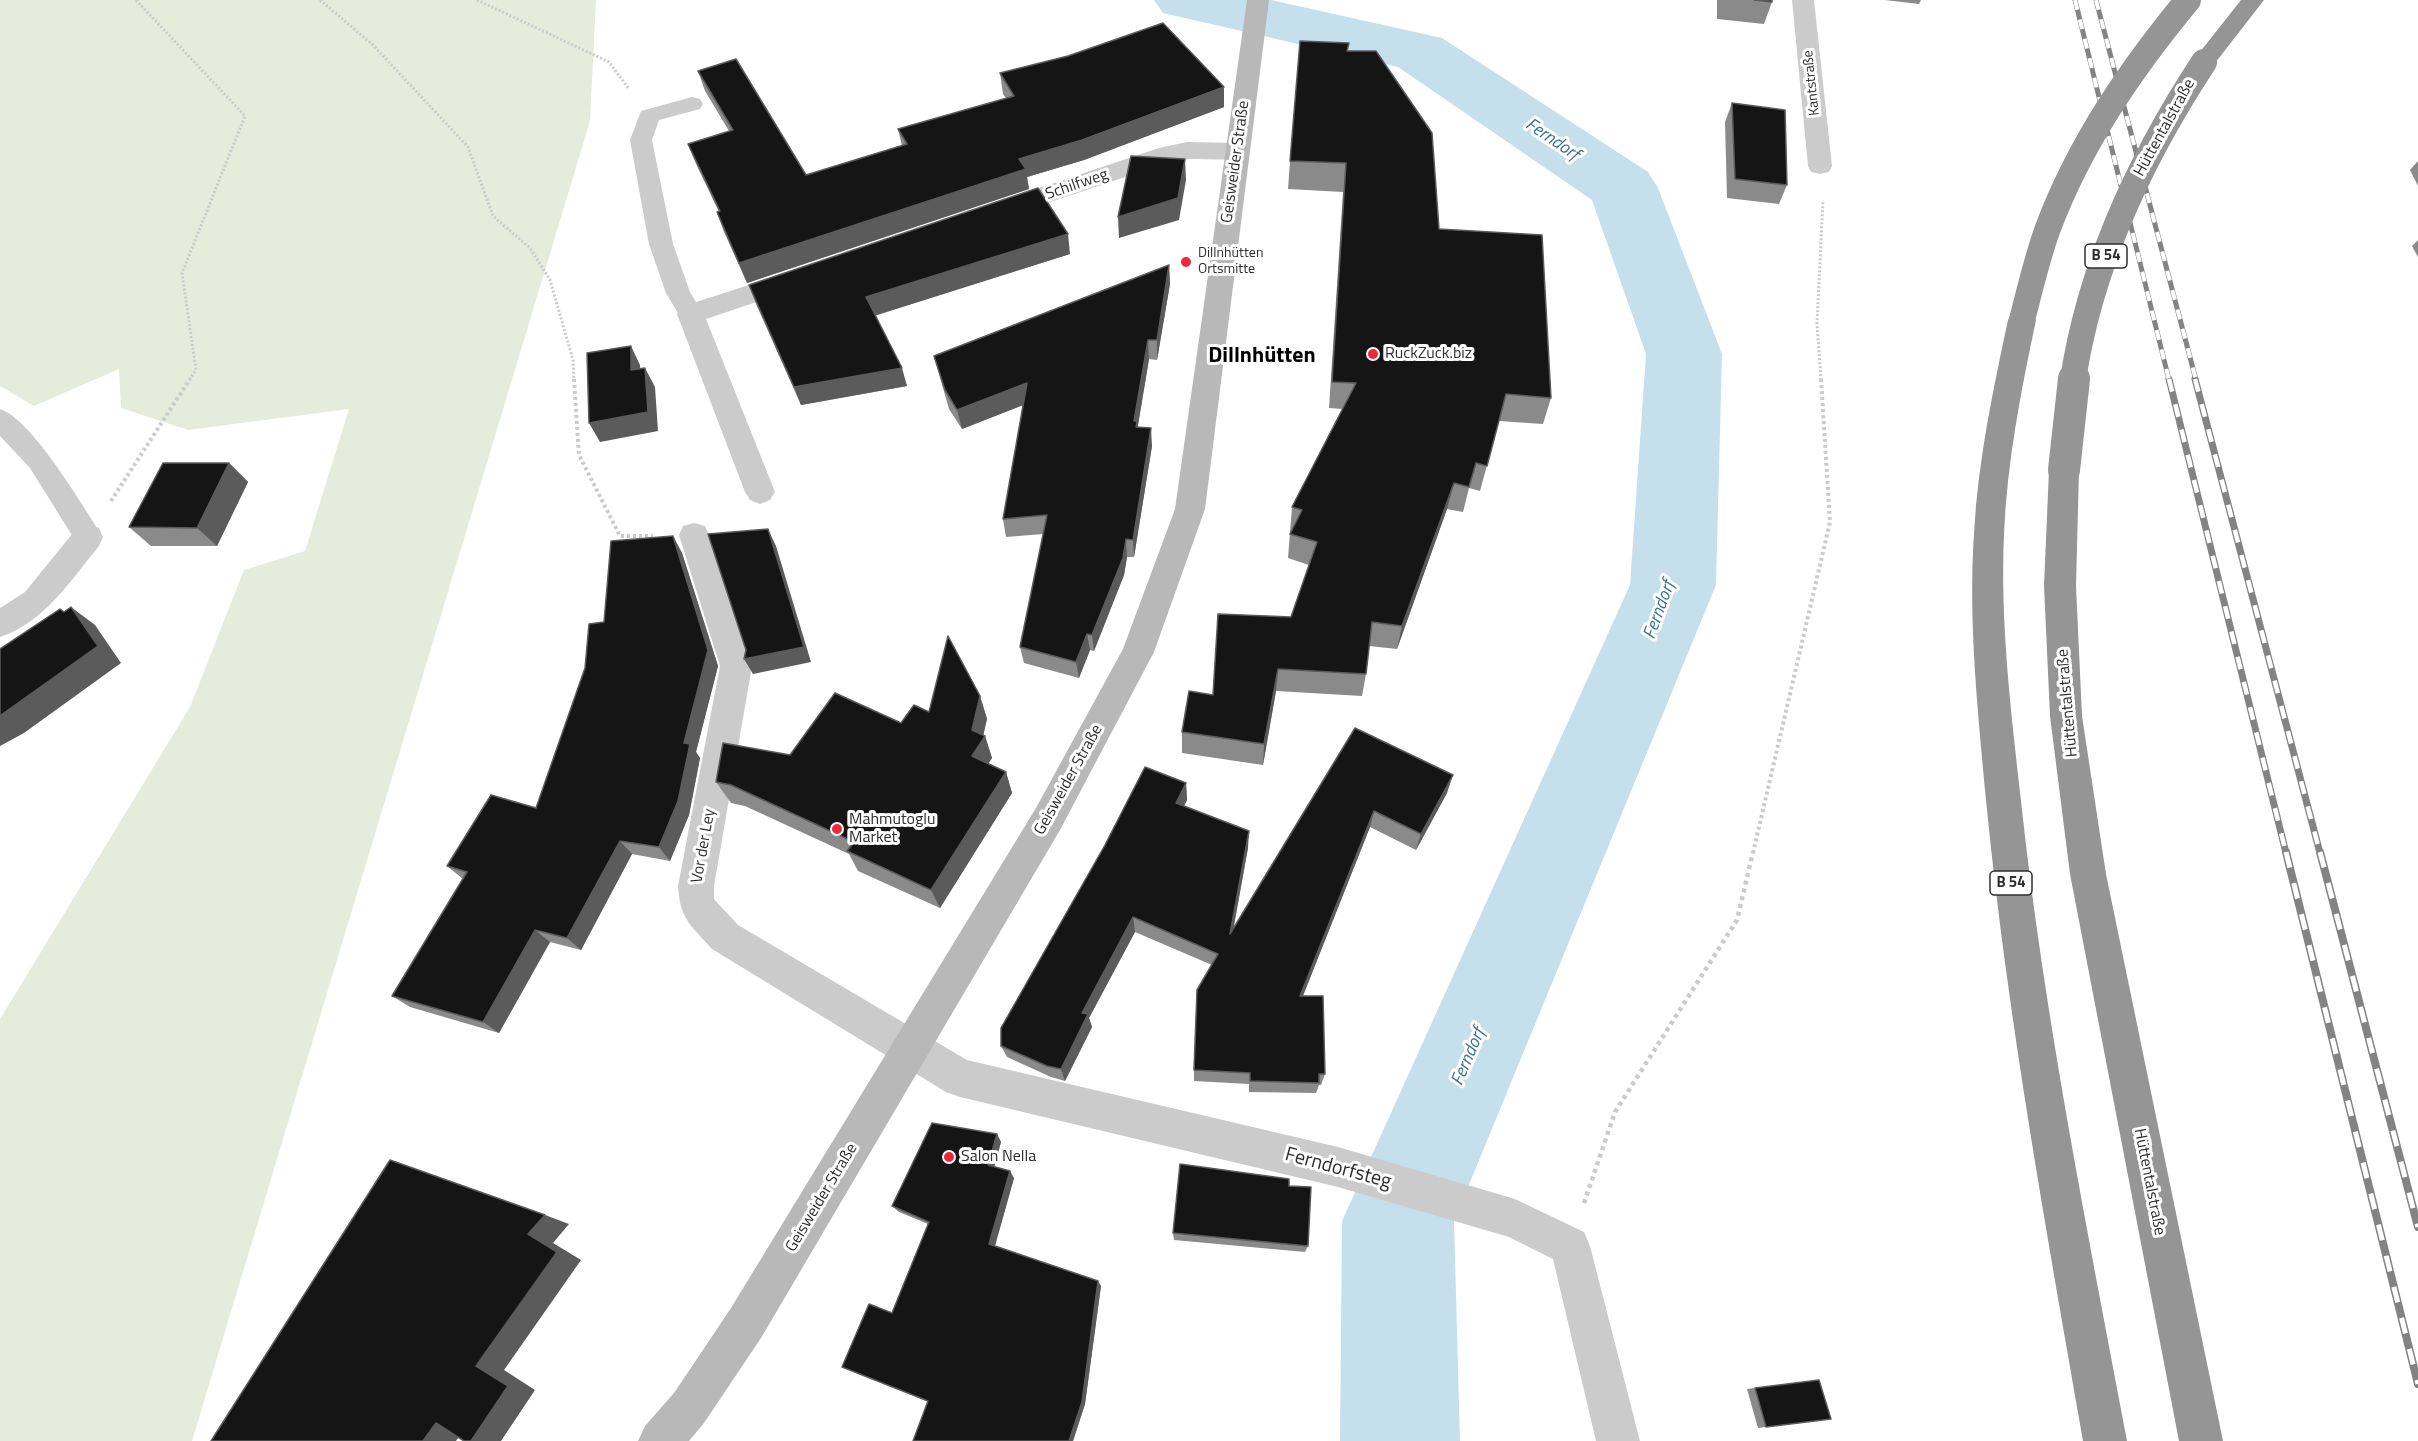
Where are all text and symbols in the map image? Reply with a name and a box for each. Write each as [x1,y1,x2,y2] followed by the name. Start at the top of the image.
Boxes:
[1800,49,1824,117] street label: Kantstraße
[2130,76,2200,180] street label: Hüttentalstraße
[1218,100,1254,224] street label: Geisweider Straße
[1521,114,1583,166] water label: Ferndorf
[1043,165,1111,205] street label: Schilfweg
[2085,244,2127,268] road number: B 54
[1198,246,1263,278] place label: Dillnhütten Ortsmitte
[1179,255,1193,269] marker: Dillnhütten Ortsmitte
[1208,344,1316,370] district label: Dillnhütten
[1385,344,1472,364] place label: RuckZuck.biz
[1366,347,1380,361] marker: RuckZuck.biz
[1639,578,1681,642] water label: Ferndorf
[2054,648,2082,758] street label: Hüttentalstraße
[1031,722,1107,838] street label: Geisweider Straße
[688,807,720,885] street label: Vor der Ley
[849,810,935,848] place label: Mahmutoglu Market
[830,822,844,836] marker: Mahmutoglu Market
[1990,871,2032,895] road number: B 54
[1447,1025,1491,1089] water label: Ferndorf
[2129,1127,2169,1237] street label: Hüttentalstraße
[782,1140,862,1256] street label: Geisweider Straße
[1282,1143,1394,1195] street label: Ferndorfsteg
[961,1147,1036,1167] place label: Salon Nella
[942,1150,956,1164] marker: Salon Nella

